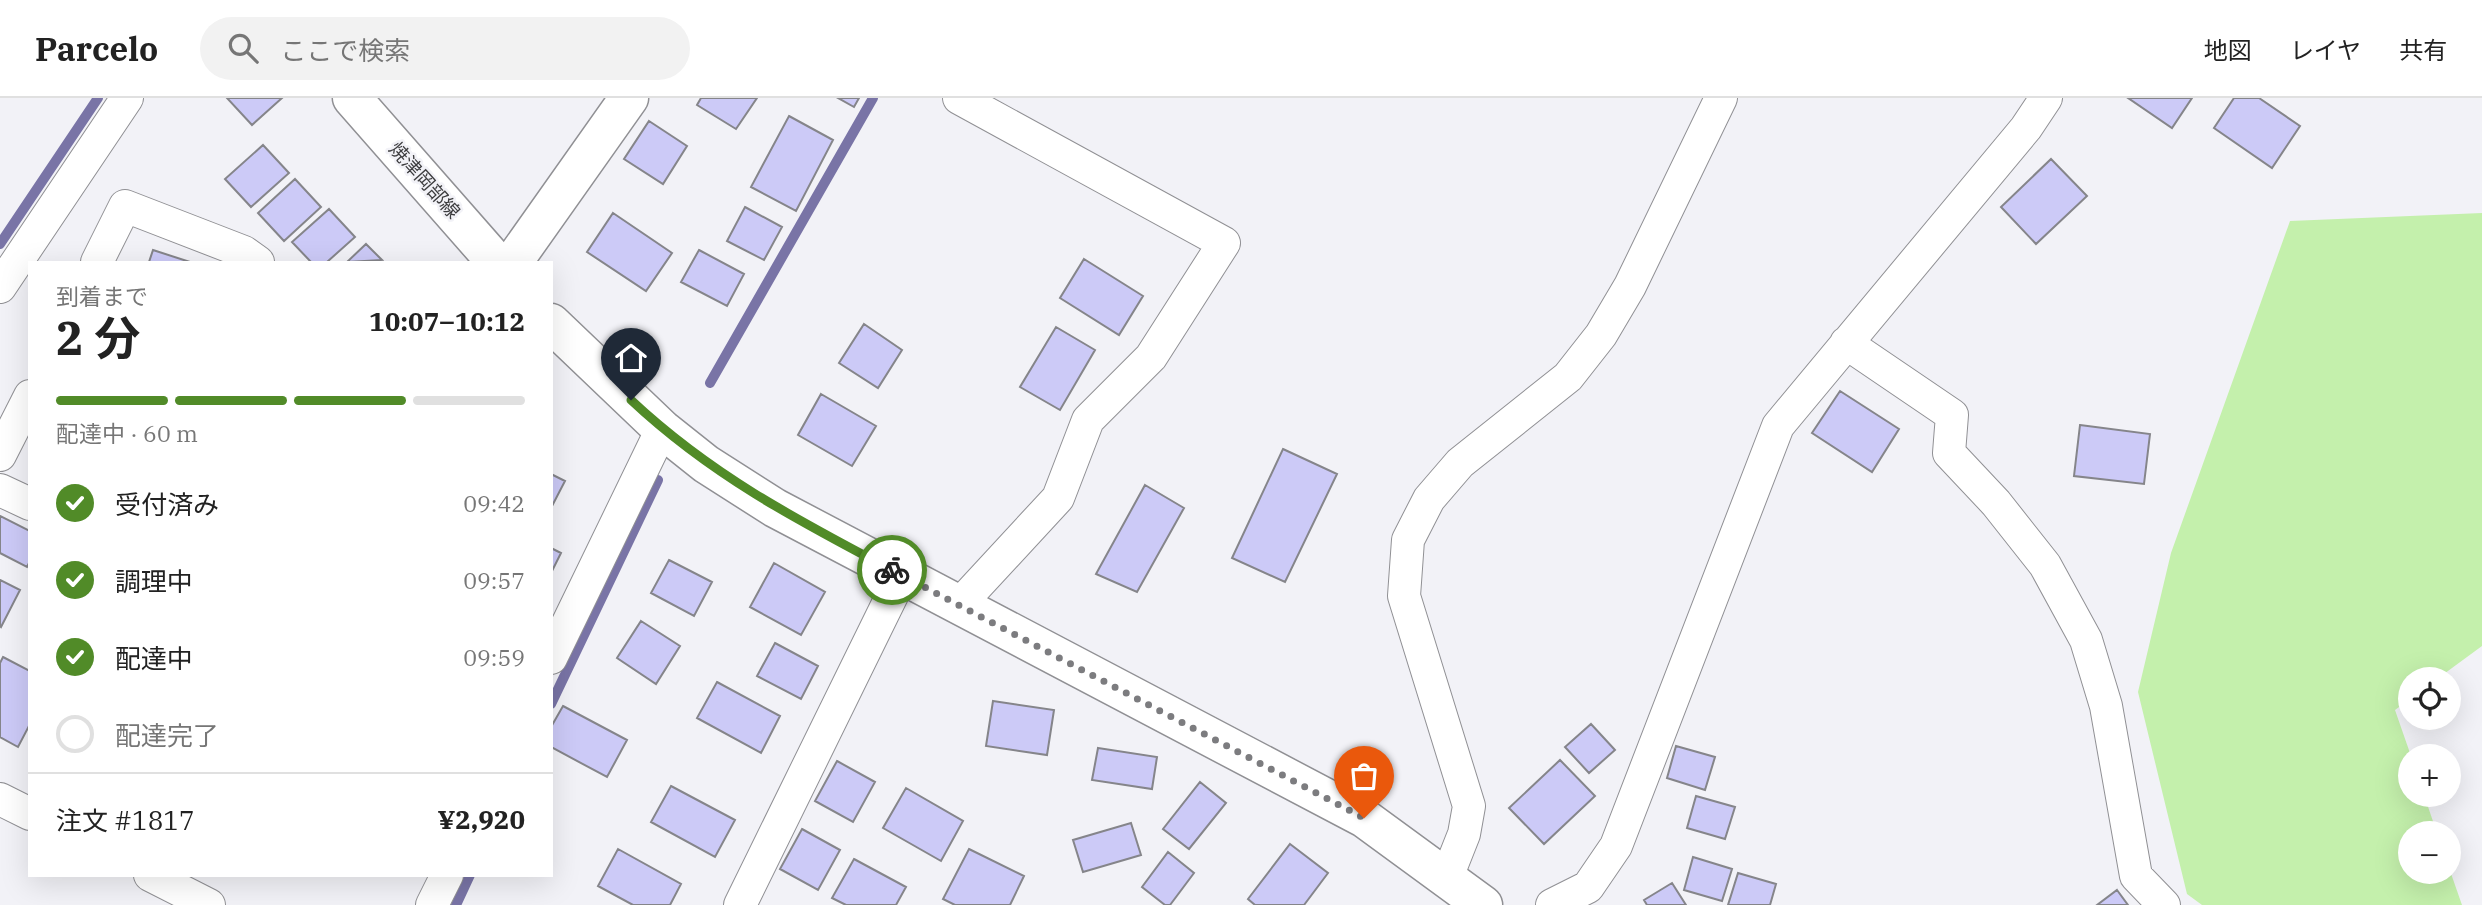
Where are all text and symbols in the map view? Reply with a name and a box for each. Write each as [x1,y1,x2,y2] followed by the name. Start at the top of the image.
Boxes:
[200,17,690,80] search box
[35,27,158,70] text: Parcelo
[224,29,262,67] icon: search
[280,33,410,67] text: ここで検索
[2204,34,2252,66] text: 地図
[2290,34,2361,66] text: レイヤ
[2399,34,2447,66] text: 共有
[384,137,466,223] street label: 焼津岡部線
[56,281,148,311] text: 到着まで
[369,304,525,338] text: 10:07–10:12
[56,308,140,368] text: 2 分
[601,328,661,400] pin
[612,339,650,377] icon: home
[56,418,198,448] text: 配達中 · 60 m
[56,484,94,522] icon: check
[115,487,219,521] text: 受付済み
[463,488,525,518] text: 09:42
[857,535,927,605] courier
[873,551,911,589] icon: bike
[56,561,94,599] icon: check
[115,564,193,598] text: 調理中
[463,565,525,595] text: 09:57
[56,638,94,676] icon: check
[115,641,193,675] text: 配達中
[463,642,525,672] text: 09:59
[2398,667,2461,884] map controls
[2398,667,2461,730] button: locate
[115,718,219,752] text: 配達完了
[2398,744,2461,807] button: +
[1334,746,1394,818] pin
[1345,757,1383,795] icon: bag
[438,802,525,836] text: ¥2,920
[56,803,195,837] text: 注文 #1817
[2398,821,2461,884] button: −

